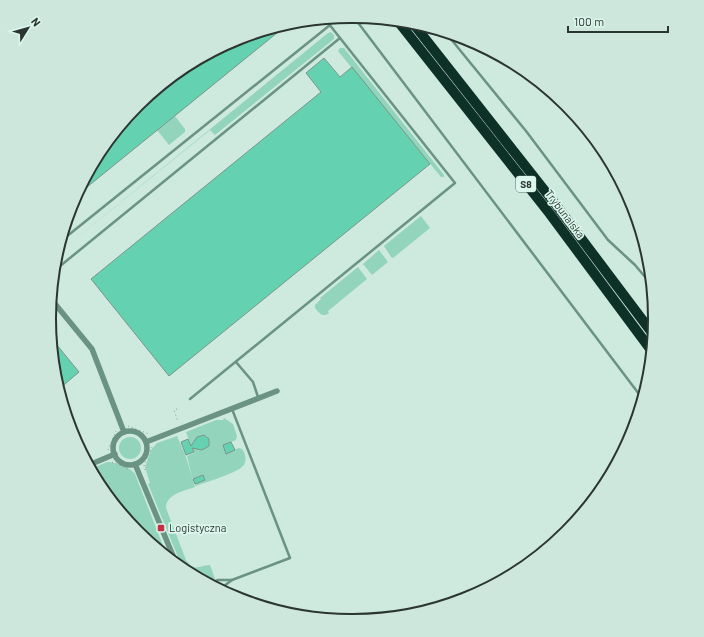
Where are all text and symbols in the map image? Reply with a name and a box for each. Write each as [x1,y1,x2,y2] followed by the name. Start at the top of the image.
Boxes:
[8,8,48,48] north arrow
[568,8,668,34] scale bar
[574,14,604,28] text: 100 m
[29,15,44,29] text: N
[516,176,536,192] road number: S8
[543,187,588,241] street label: Trybunalska
[169,521,226,534] place label: Logistyczna
[156,523,166,533] marker: Logistyczna

